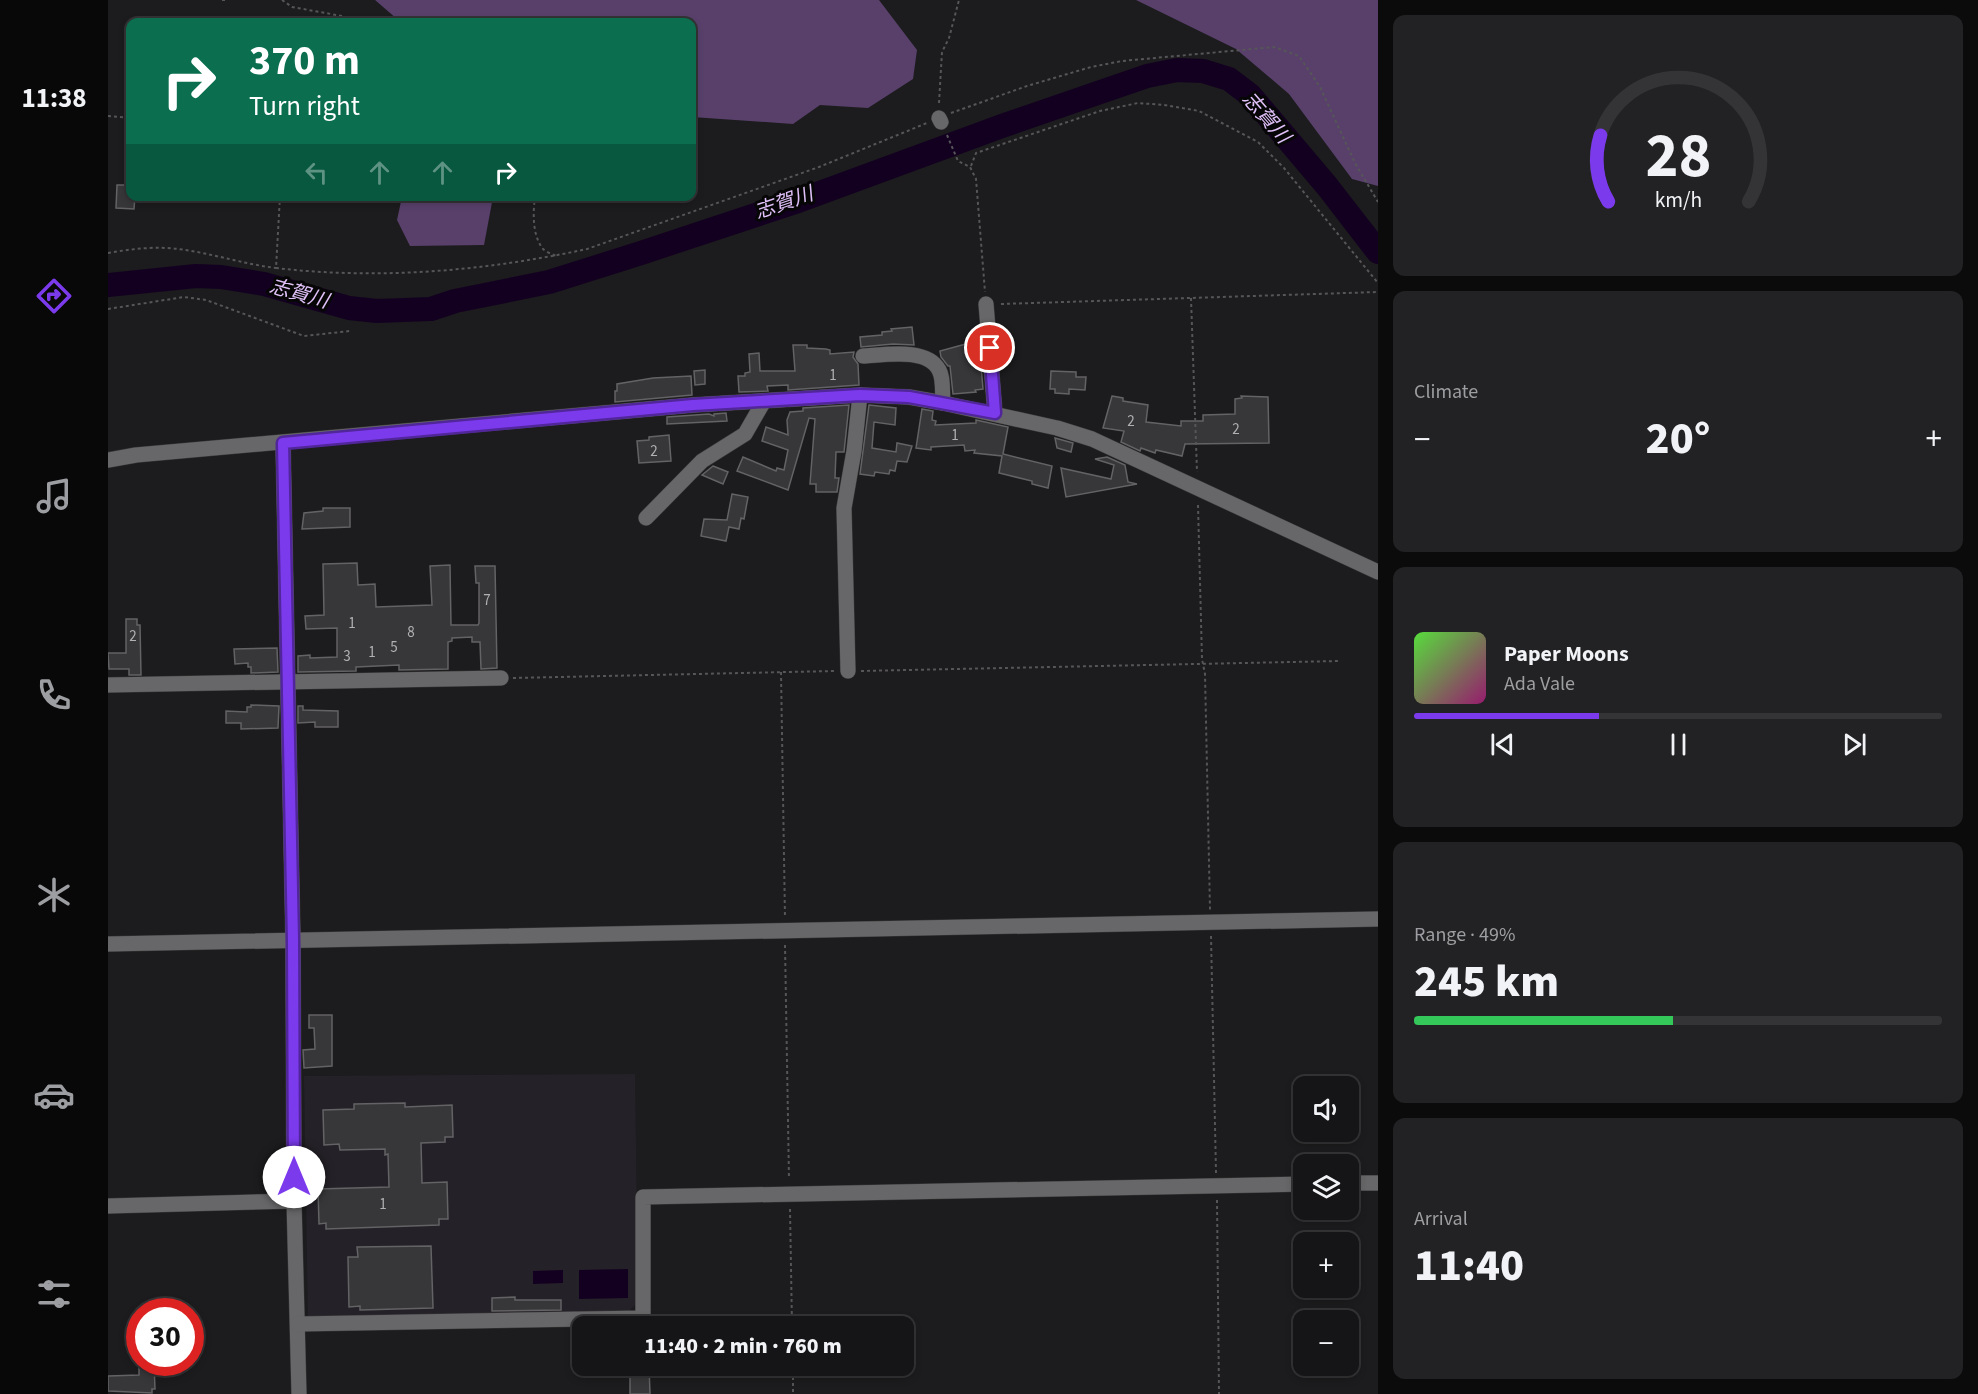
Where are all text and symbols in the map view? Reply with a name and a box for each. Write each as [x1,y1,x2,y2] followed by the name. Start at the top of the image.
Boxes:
[249,31,360,91] text: 370 m
[150,42,228,120] icon: right
[21,79,87,118] text: 11:38
[1236,86,1298,151] water label: 志賀川
[249,87,360,126] text: Turn right
[1645,113,1711,202] text: 28
[300,156,333,189] icon: left
[363,156,396,189] icon: ahead
[426,156,459,189] icon: ahead
[489,156,522,189] icon: right
[751,179,819,226] water label: 志賀川
[1654,186,1702,217] text: km/h
[266,272,334,316] water label: 志賀川
[33,275,75,317] icon: directions
[964,322,1015,373] pin
[973,331,1006,364] icon: arrive
[829,365,837,386] house number: 1
[1414,378,1478,406] text: Climate
[1646,407,1710,471] text: 20°
[1127,411,1135,432] house number: 2
[1414,416,1430,463] text: −
[1926,416,1942,463] text: +
[1232,419,1240,440] house number: 2
[951,425,959,446] house number: 1
[650,441,658,462] house number: 2
[33,475,75,517] icon: music
[483,590,491,611] house number: 7
[348,613,356,634] house number: 1
[407,622,415,643] house number: 8
[129,626,137,647] house number: 2
[390,637,398,658] house number: 5
[1504,638,1629,670] text: Paper Moons
[368,642,376,663] house number: 1
[343,646,351,667] house number: 3
[1504,670,1575,698] text: Ada Vale
[33,674,75,716] icon: phone
[1486,728,1519,761] icon: previous
[1662,728,1695,761] icon: pause
[1838,728,1871,761] icon: next
[33,874,75,916] icon: climate
[1414,921,1515,949] text: Range · 49%
[1414,950,1559,1014] text: 245 km
[33,1074,75,1116] icon: car
[1293,1076,1359,1376] map controls
[1293,1076,1359,1142] button: sound
[262,1145,326,1209] position arrow
[1293,1154,1359,1220] button: layers
[379,1194,387,1215] house number: 1
[1414,1205,1468,1233] text: Arrival
[1293,1232,1359,1298] button: +
[1414,1234,1524,1298] text: 11:40
[33,1273,75,1315] icon: filters
[126,1298,204,1376] speed limit sign: 30
[1293,1310,1359,1376] button: −
[644,1330,842,1362] text: 11:40 · 2 min · 760 m

